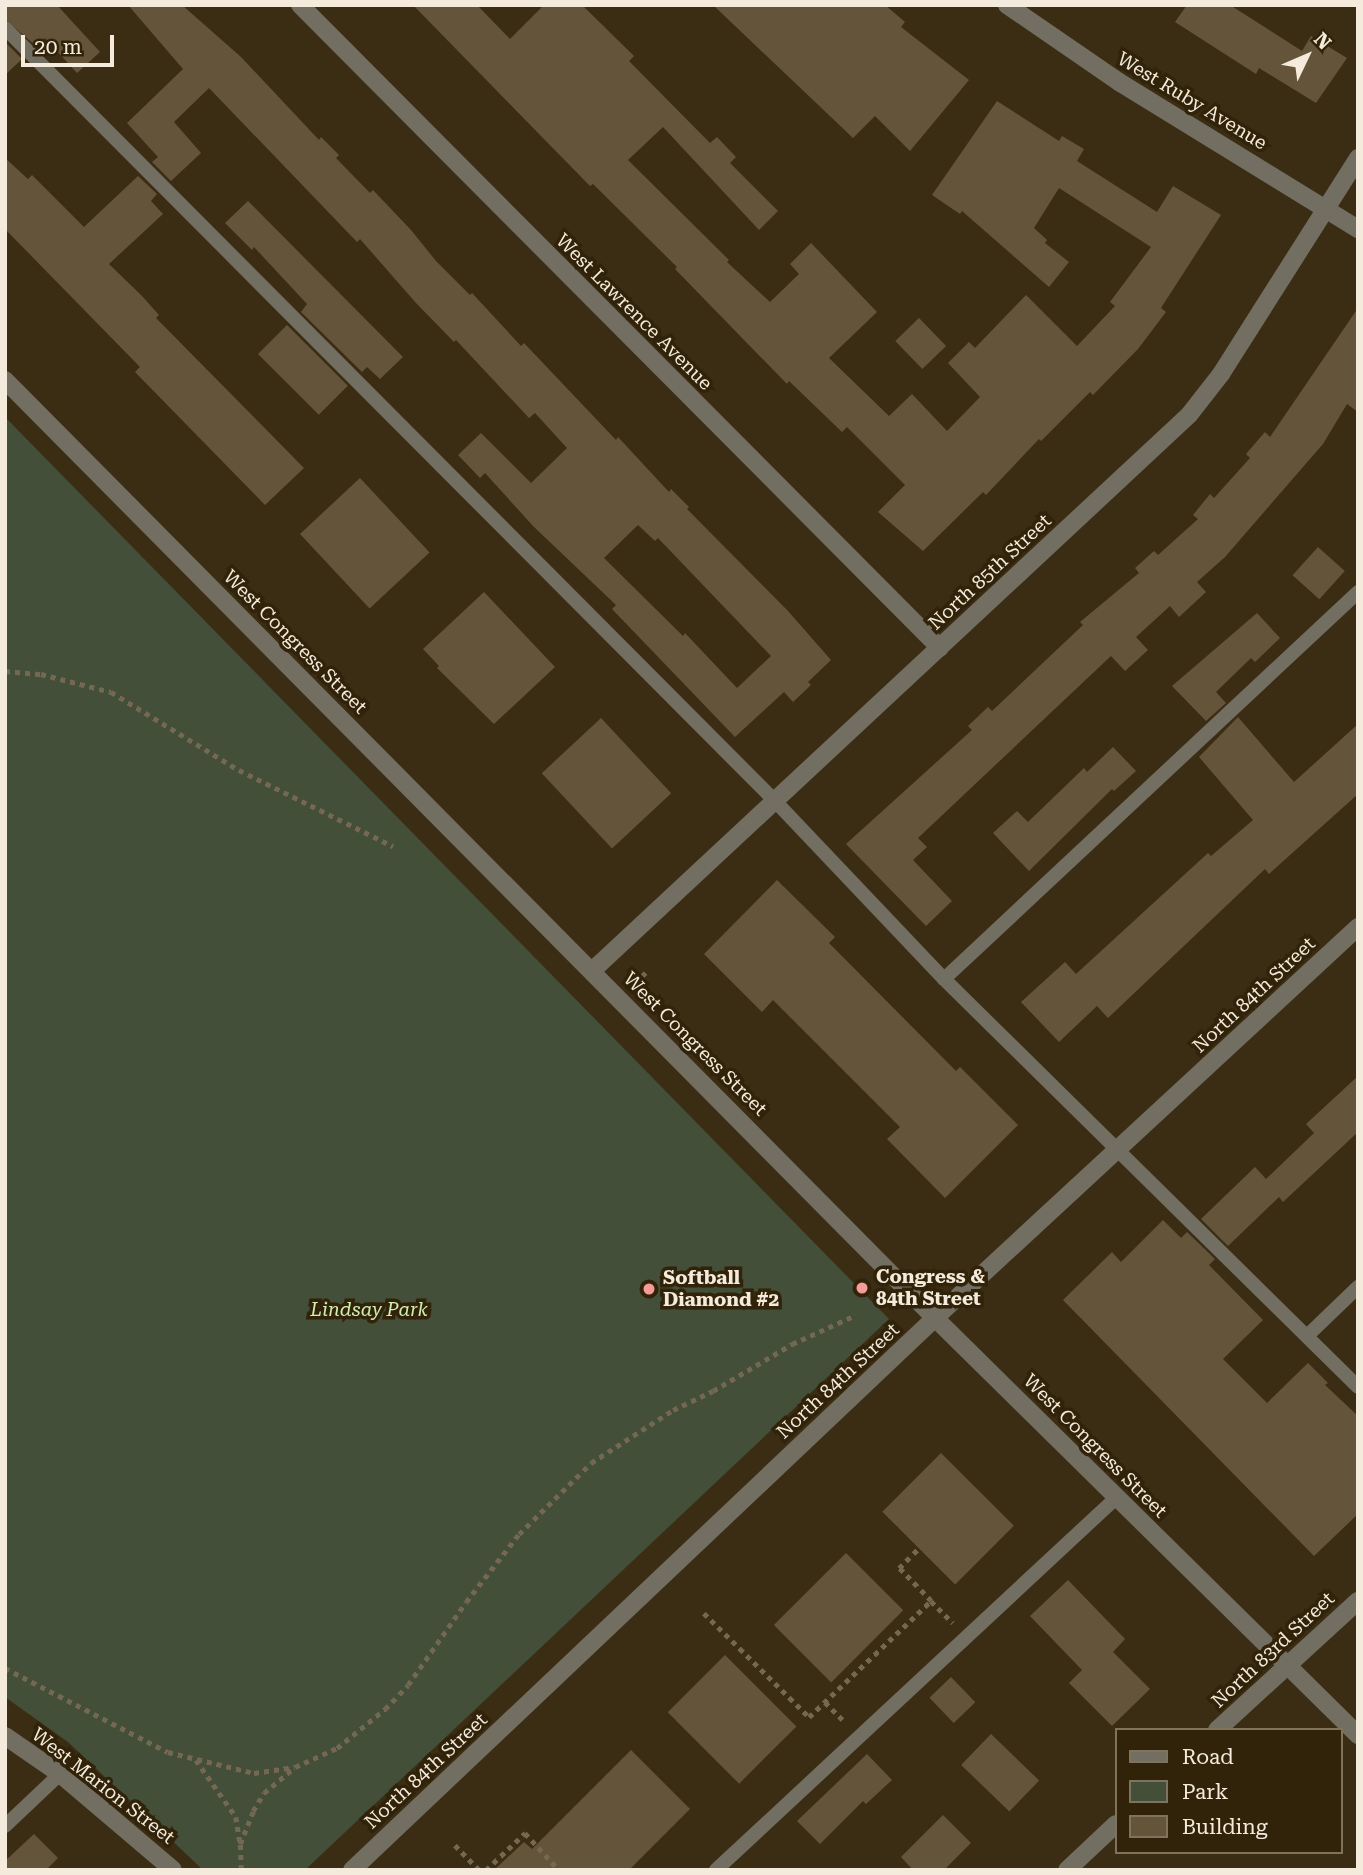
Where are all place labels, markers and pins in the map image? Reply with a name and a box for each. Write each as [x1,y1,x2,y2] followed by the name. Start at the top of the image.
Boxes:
[876,1266,985,1310] place label: Congress & 84th Street
[663,1267,779,1311] place label: Softball Diamond #2
[854,1280,870,1296] marker: Congress & 84th Street
[641,1281,657,1297] marker: Softball Diamond #2

